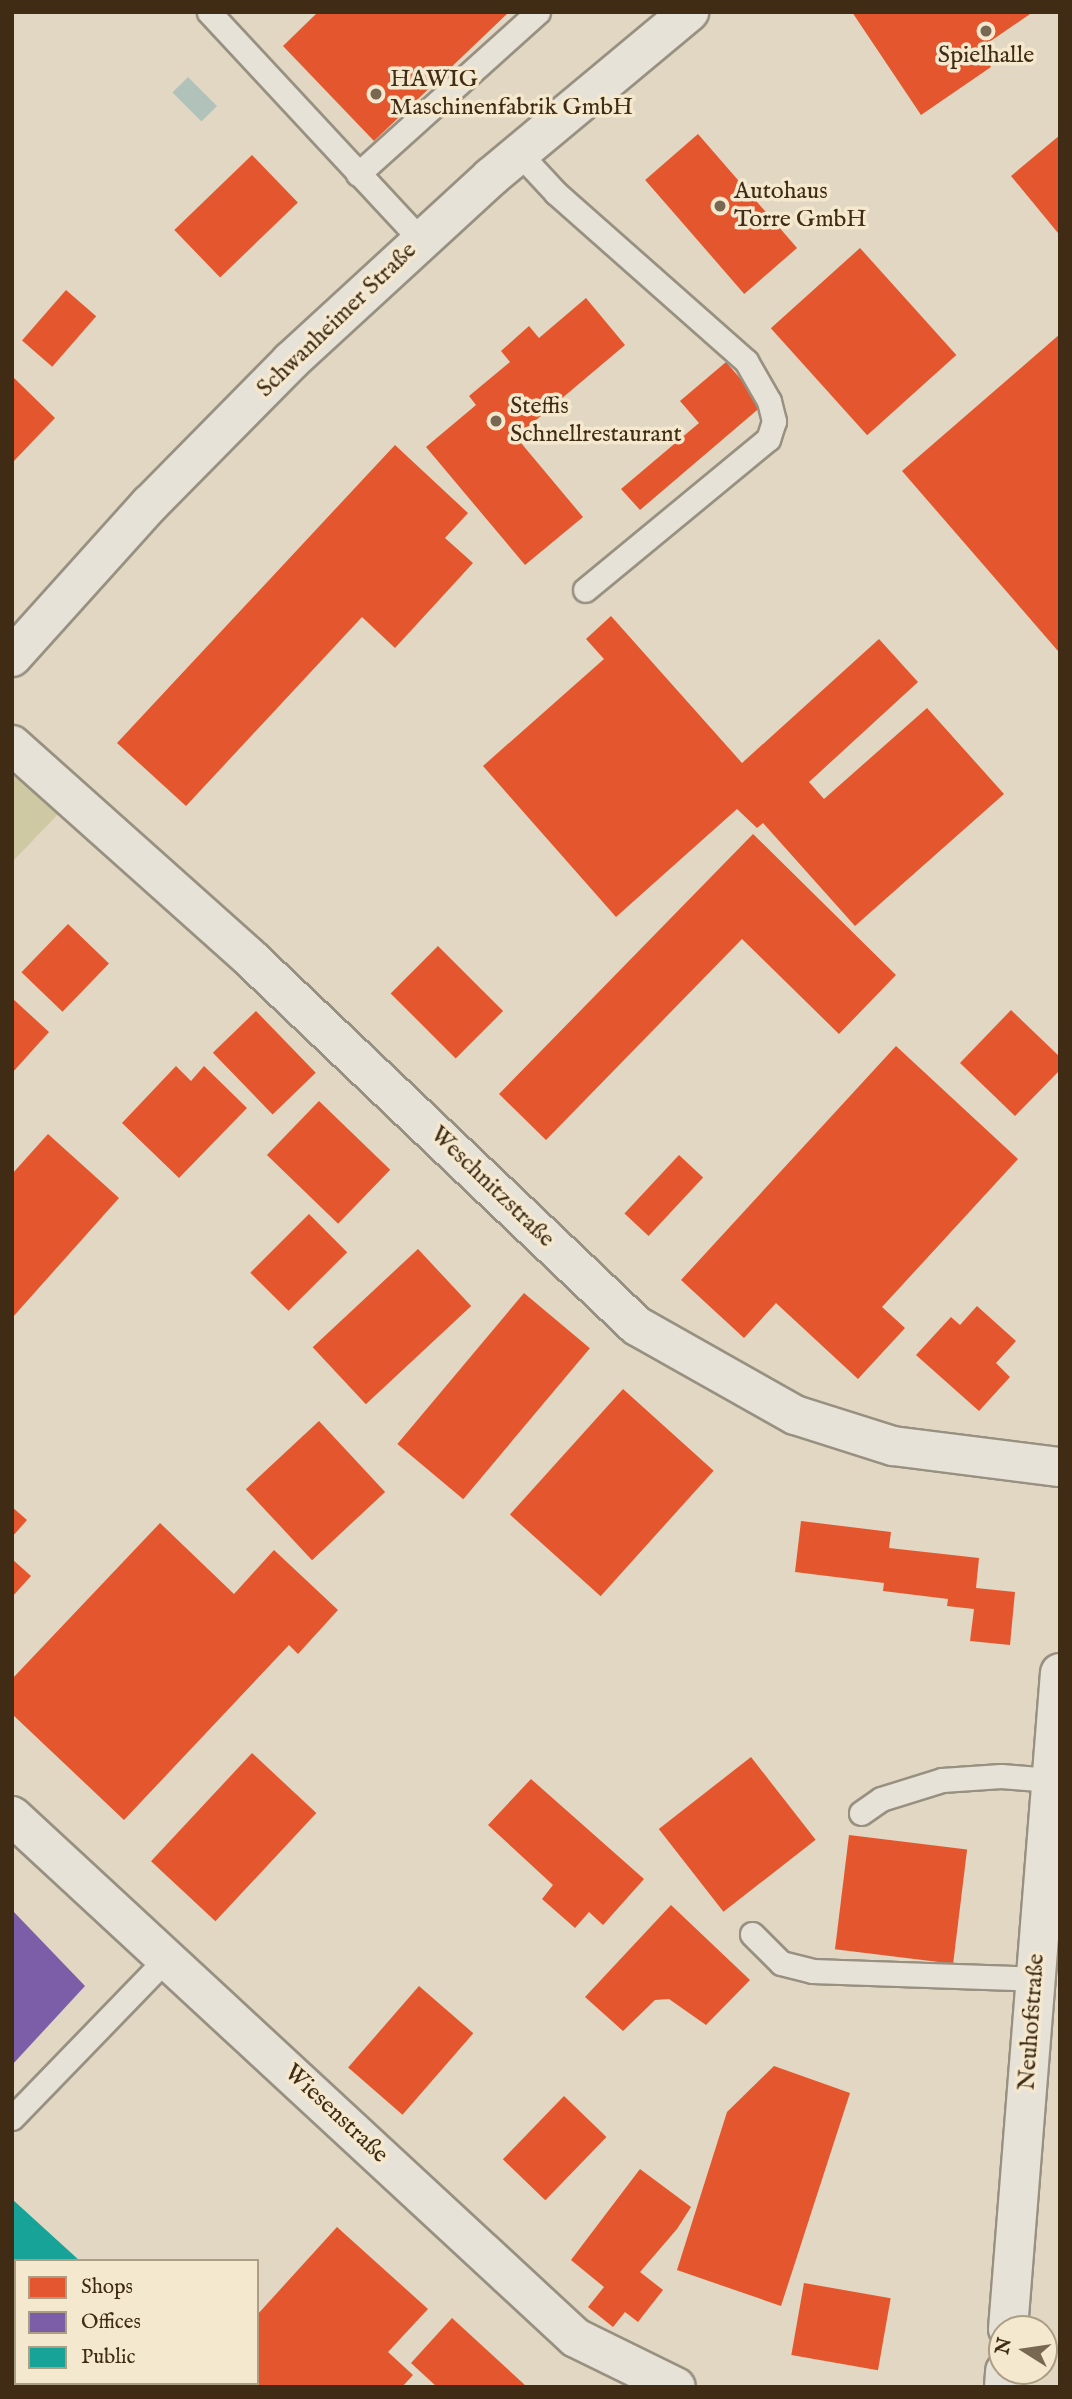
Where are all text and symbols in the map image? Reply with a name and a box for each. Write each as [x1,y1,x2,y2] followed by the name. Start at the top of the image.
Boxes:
[978,23,994,39] marker: Spielhalle
[938,42,1034,70] place label: Spielhalle
[390,66,633,122] place label: HAWIG Maschinenfabrik GmbH
[368,86,384,102] marker: HAWIG Maschinenfabrik GmbH
[734,178,867,234] place label: Autohaus Torre GmbH
[712,198,728,214] marker: Autohaus Torre GmbH
[251,236,423,404] street label: Schwanheimer Straße
[510,393,682,449] place label: Steffis Schnellrestaurant
[488,413,504,429] marker: Steffis Schnellrestaurant
[424,1120,560,1254] street label: Weschnitzstraße
[1013,1953,1051,2091] street label: Neuhofstraße
[278,2059,394,2169] street label: Wiesenstraße
[14,2259,259,2385] legend
[81,2274,133,2301] text: Shops
[81,2309,141,2336] text: Offices
[988,2315,1058,2385] north arrow
[991,2336,1018,2357] text: N
[81,2344,135,2371] text: Public

